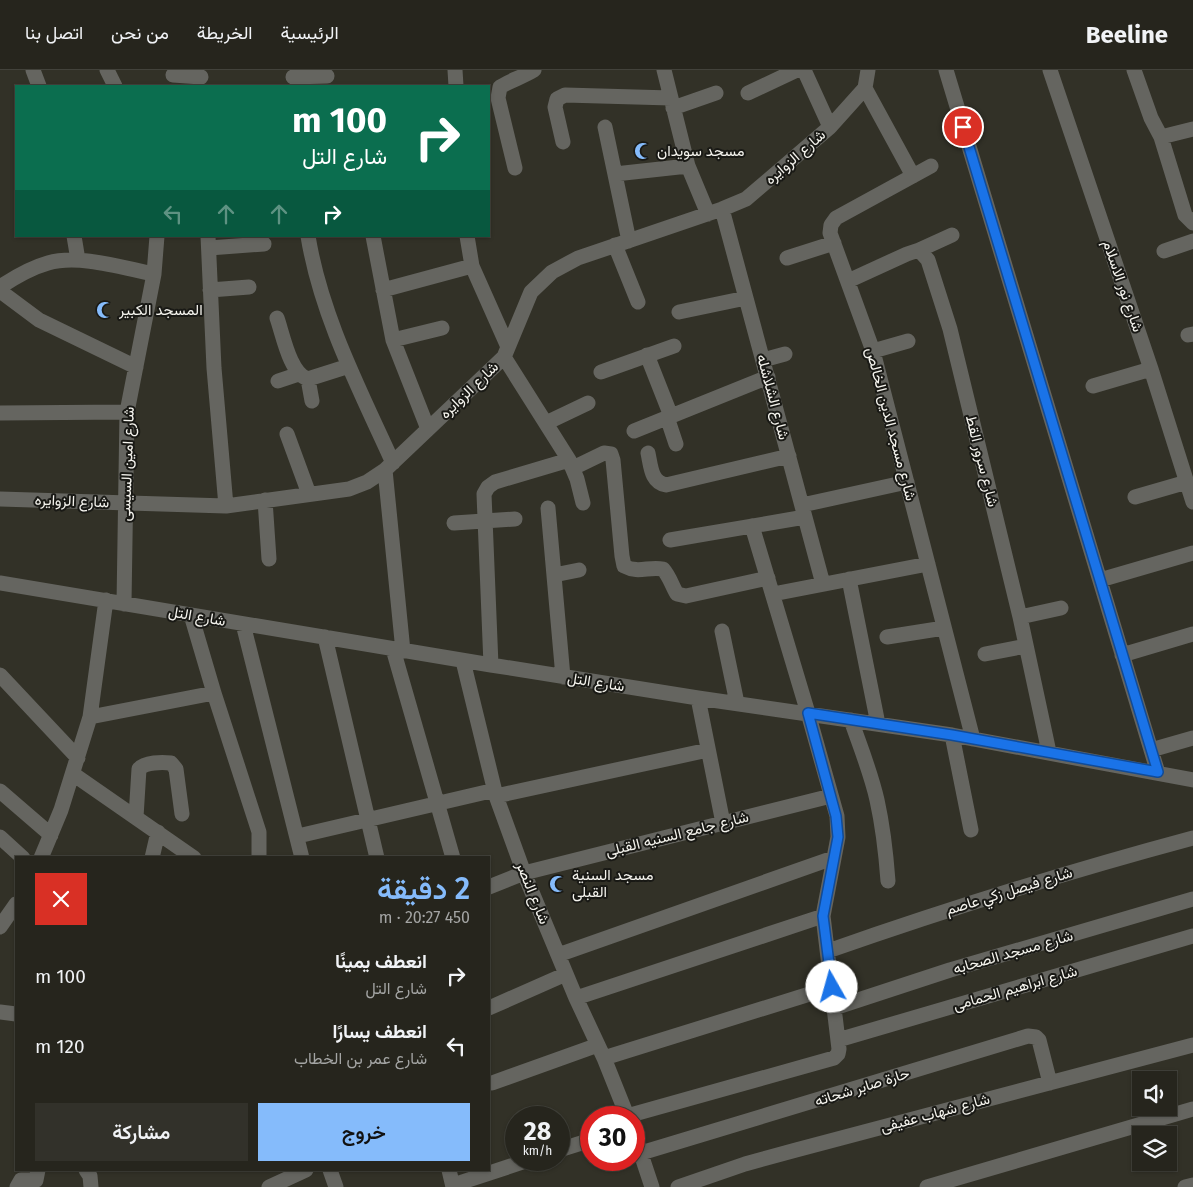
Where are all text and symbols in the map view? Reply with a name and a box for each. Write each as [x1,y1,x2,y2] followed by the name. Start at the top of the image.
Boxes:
[1086,21,1168,49] text: Beeline
[25,22,83,44] text: اتصل بنا
[111,22,169,44] text: من نحن
[197,22,253,44] text: الخريطة
[281,22,339,44] text: الرئيسية
[292,99,387,141] text: 100 m
[405,105,470,170] icon: right
[942,106,984,148] pin
[949,113,977,141] icon: arrive
[761,126,830,190] street label: شارع الزوايره
[633,141,653,161] mosque icon: مسجد سويدان
[657,142,745,160] place label: مسجد سويدان
[302,143,387,170] text: شارع التل
[159,200,187,228] icon: left
[212,200,240,228] icon: ahead
[265,200,293,228] icon: ahead
[318,200,346,228] icon: right
[1097,238,1147,335] street label: شارع نور الاسلام
[95,300,115,320] mosque icon: المسجد الكبير
[118,301,203,319] place label: المسجد الكبير
[860,345,920,503] street label: شارع مسجد الدين الخالص
[751,352,793,443] street label: شارع الشلاشله
[436,358,504,424] street label: شارع الزوايره
[116,406,140,522] street label: شارع امين السيسى
[960,413,1002,509] street label: شارع سرور القط
[34,491,110,513] street label: شارع الزوايره
[167,602,227,632] street label: شارع التل
[566,669,626,697] street label: شارع التل
[604,807,751,862] street label: شارع جامع السنيه القبلى
[510,858,554,928] street label: شارع النصر
[944,863,1076,923] street label: شارع فيصل زكي عاصم
[572,866,654,902] place label: مسجد السنية القبلى
[377,871,470,907] text: 2 دقيقة
[35,873,87,925] button: close
[548,874,568,894] mosque icon: مسجد السنية القبلى
[379,908,470,927] text: 450 m · 20:27
[951,926,1076,980] street label: شارع مسجد الصحابه
[335,950,427,973] text: انعطف يمينًا
[805,960,857,1012] position arrow
[442,962,470,990] icon: right
[951,962,1080,1016] street label: شارع ابراهيم الحمامى
[35,965,86,988] text: 100 m
[365,979,427,998] text: شارع التل
[333,1020,427,1043] text: انعطف يسارًا
[442,1032,470,1060] icon: left
[35,1035,85,1058] text: 120 m
[294,1049,427,1068] text: شارع عمر بن الخطاب
[812,1064,912,1110] street label: حارة صابر شحاته
[1132,1071,1177,1171] map controls
[1132,1071,1177,1116] button: sound
[878,1090,992,1138] street label: شارع شهاب عفيفى
[35,1103,248,1161] button: مشاركة
[258,1103,470,1161] button: خروج
[580,1106,645,1171] speed limit sign: 30
[524,1117,551,1147] text: 28
[1132,1126,1177,1171] button: layers
[523,1144,552,1158] text: km/h

